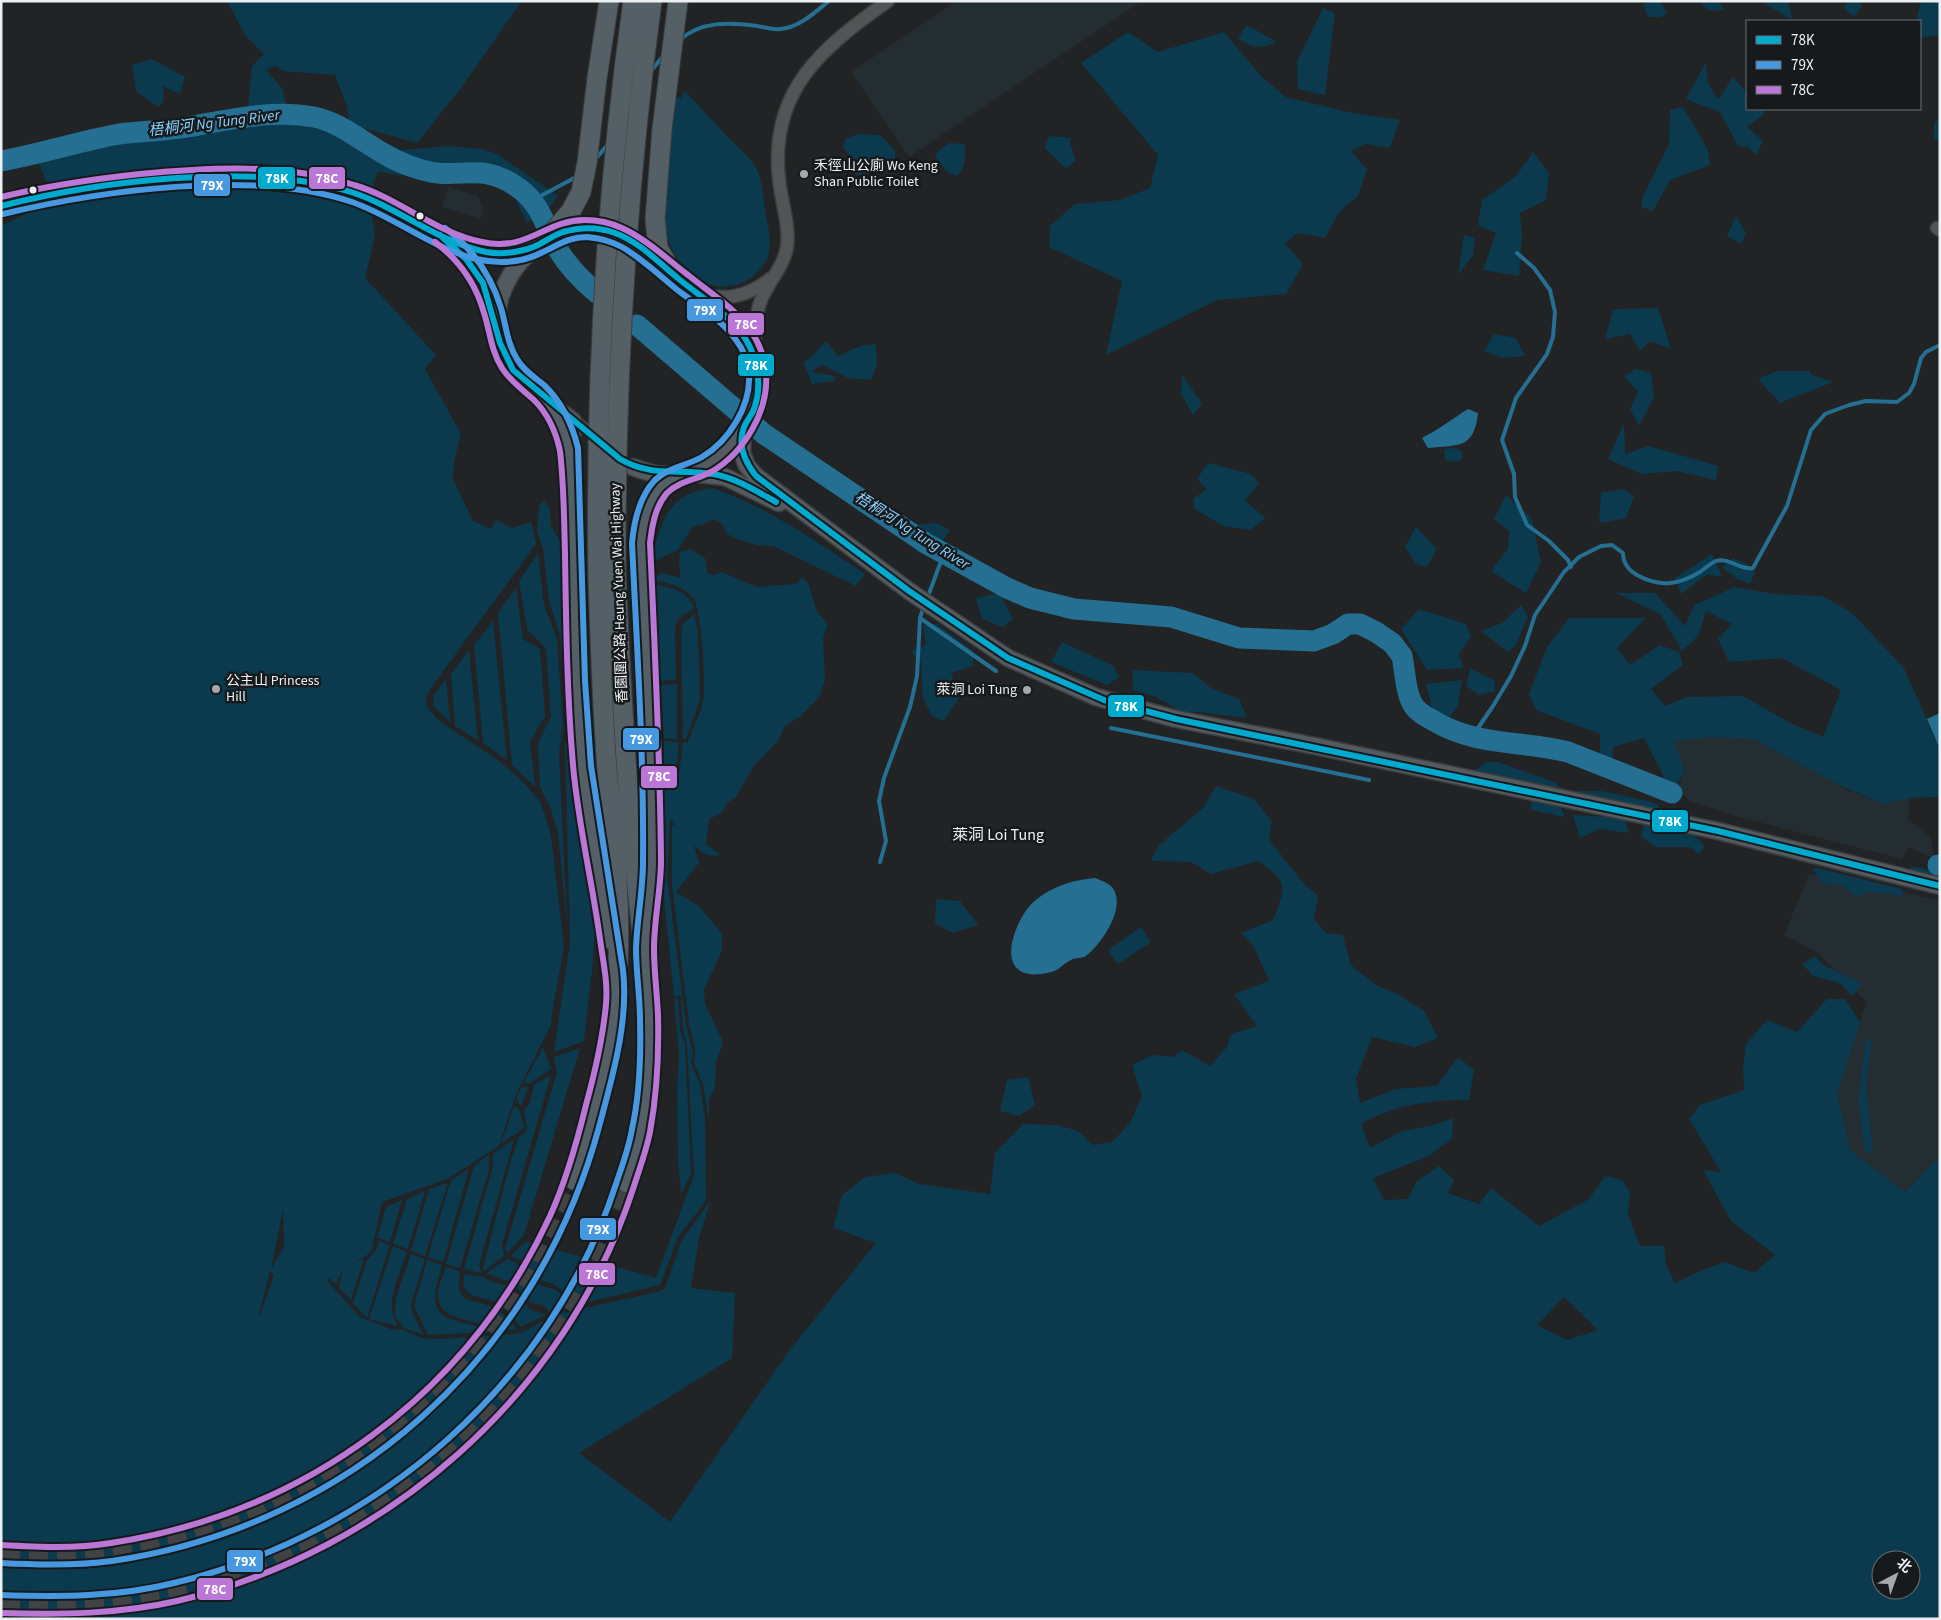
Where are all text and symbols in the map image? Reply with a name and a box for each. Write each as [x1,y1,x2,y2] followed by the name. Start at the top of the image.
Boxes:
[1746,20,1921,110] legend
[1791,30,1815,51] text: 78K
[1791,55,1814,76] text: 79X
[1791,80,1815,101] text: 78C
[147,104,282,141] water label: 梧桐河 Ng Tung River
[814,156,938,192] place label: 禾徑山公廁 Wo Keng Shan Public Toilet
[257,166,296,190] line badge: 78K
[308,166,346,190] line badge: 78C
[798,168,810,180] marker: 禾徑山公廁 Wo Keng Shan Public Toilet
[265,169,289,189] text: 78K
[316,169,338,189] text: 78C
[193,173,231,197] line badge: 79X
[201,176,223,196] text: 79X
[28,185,38,195] unlabelled marker
[415,211,425,221] unlabelled marker
[686,298,724,322] line badge: 79X
[694,301,716,321] text: 79X
[727,312,765,336] line badge: 78C
[735,315,757,335] text: 78C
[737,353,775,377] line badge: 78K
[744,356,768,376] text: 78K
[605,482,633,703] street label: 香園圍公路 Heung Yuen Wai Highway
[850,487,974,575] water label: 梧桐河 Ng Tung River
[226,671,320,707] place label: 公主山 Princess Hill
[937,680,1017,700] place label: 萊洞 Loi Tung
[210,683,222,695] marker: 公主山 Princess Hill
[1021,684,1033,696] marker: 萊洞 Loi Tung
[1107,694,1145,718] line badge: 78K
[1114,697,1138,717] text: 78K
[622,727,660,751] line badge: 79X
[630,730,652,750] text: 79X
[640,765,678,789] line badge: 78C
[648,767,670,787] text: 78C
[1651,809,1689,833] line badge: 78K
[1658,812,1682,832] text: 78K
[952,824,1044,846] district label: 萊洞 Loi Tung
[579,1217,617,1241] line badge: 79X
[587,1220,609,1240] text: 79X
[578,1262,616,1286] line badge: 78C
[586,1265,608,1285] text: 78C
[226,1549,264,1573] line badge: 79X
[1871,1550,1921,1600] north arrow
[234,1552,256,1572] text: 79X
[1892,1554,1916,1578] text: 北
[196,1577,234,1601] line badge: 78C
[204,1580,226,1600] text: 78C

